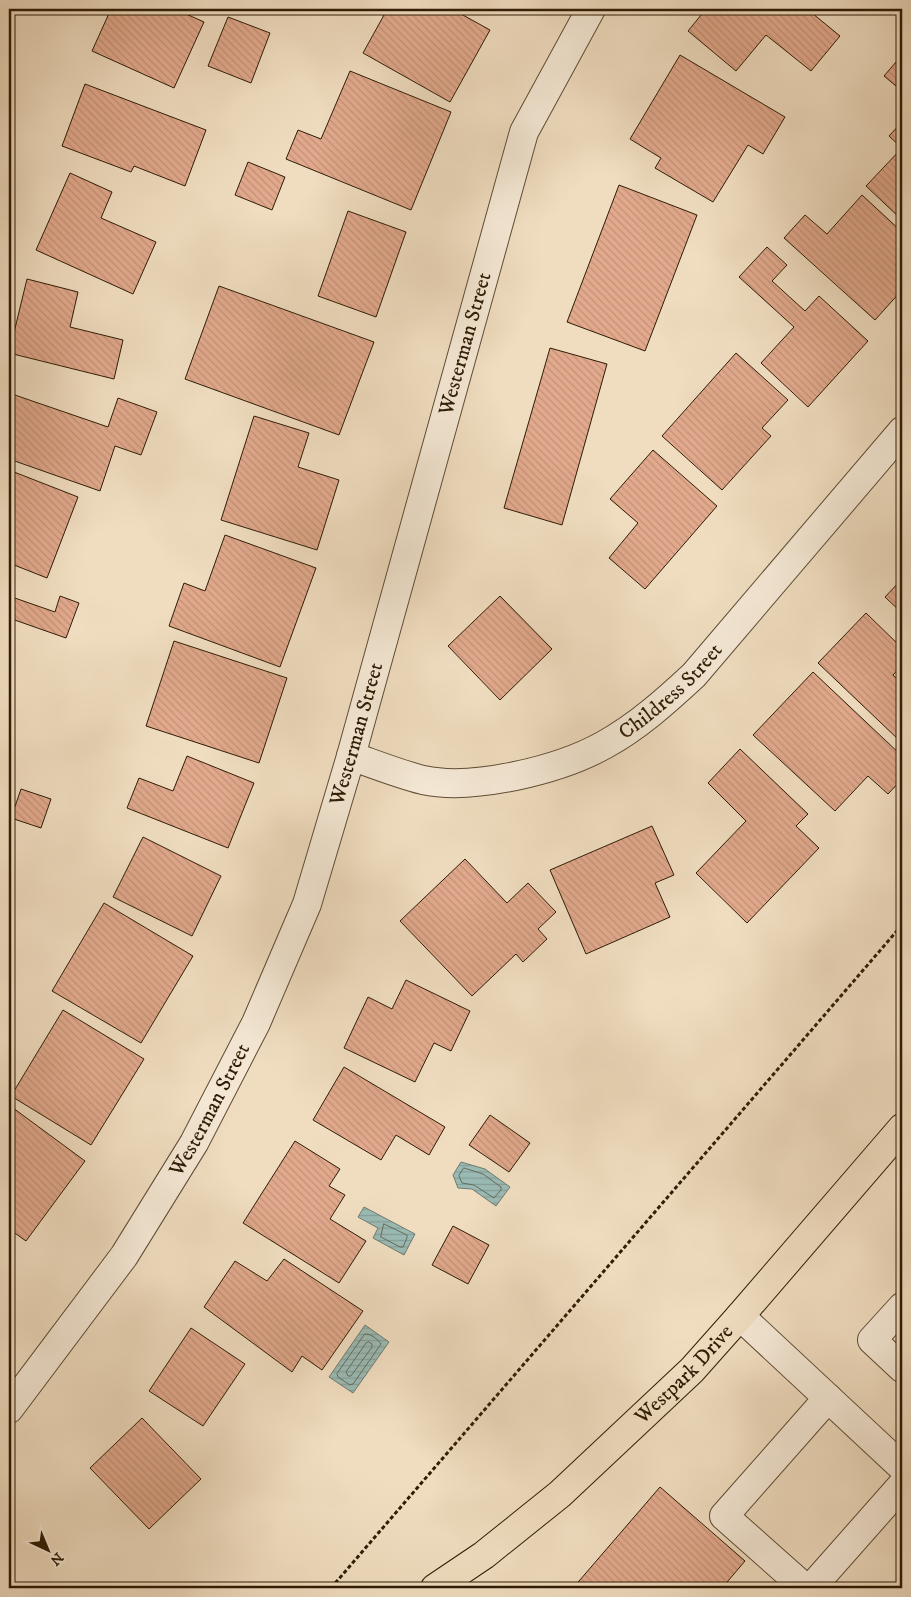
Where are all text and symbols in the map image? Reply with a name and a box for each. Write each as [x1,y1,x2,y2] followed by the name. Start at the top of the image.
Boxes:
[433,269,498,419] street label: Westerman Street
[614,638,728,746] street label: Childress Street
[324,659,389,809] street label: Westerman Street
[163,1039,256,1182] street label: Westerman Street
[629,1319,739,1430] street label: Westpark Drive
[22,1524,72,1574] north arrow
[46,1548,67,1569] text: N

